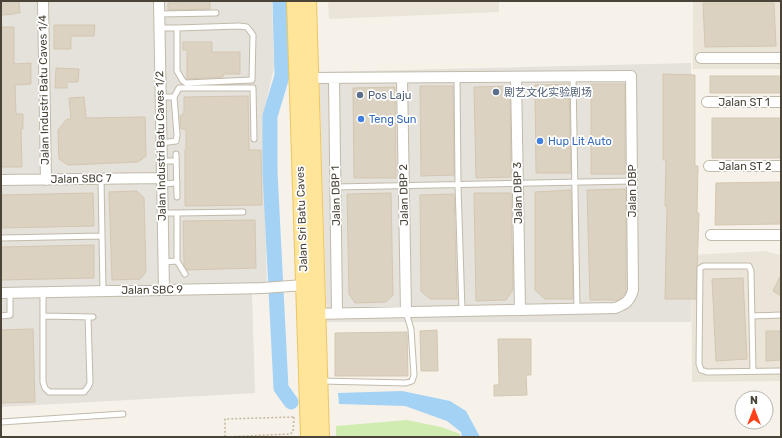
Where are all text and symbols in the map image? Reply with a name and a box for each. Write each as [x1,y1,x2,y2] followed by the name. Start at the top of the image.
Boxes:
[36,15,52,165] street label: Jalan Industri Batu Caves 1/4
[153,71,169,221] street label: Jalan Industri Batu Caves 1/2
[504,86,592,99] place label: 剧艺文化实验剧场
[491,87,501,97] marker: 剧艺文化实验剧场
[368,89,411,102] place label: Pos Laju
[355,90,365,100] marker: Pos Laju
[718,96,770,109] street label: Jalan ST 1
[369,113,417,126] place label: Teng Sun
[356,114,366,124] marker: Teng Sun
[548,135,612,148] place label: Hup Lit Auto
[535,136,545,146] marker: Hup Lit Auto
[718,160,772,173] street label: Jalan ST 2
[511,161,525,224] street label: Jalan DBP 3
[397,164,411,226] street label: Jalan DBP 2
[626,164,639,218] street label: Jalan DBP
[294,166,310,272] street label: Jalan Sri Batu Caves
[329,166,343,226] street label: Jalan DBP 1
[50,172,112,186] street label: Jalan SBC 7
[121,283,183,297] street label: Jalan SBC 9
[734,390,774,430] north arrow
[750,394,758,407] text: N

